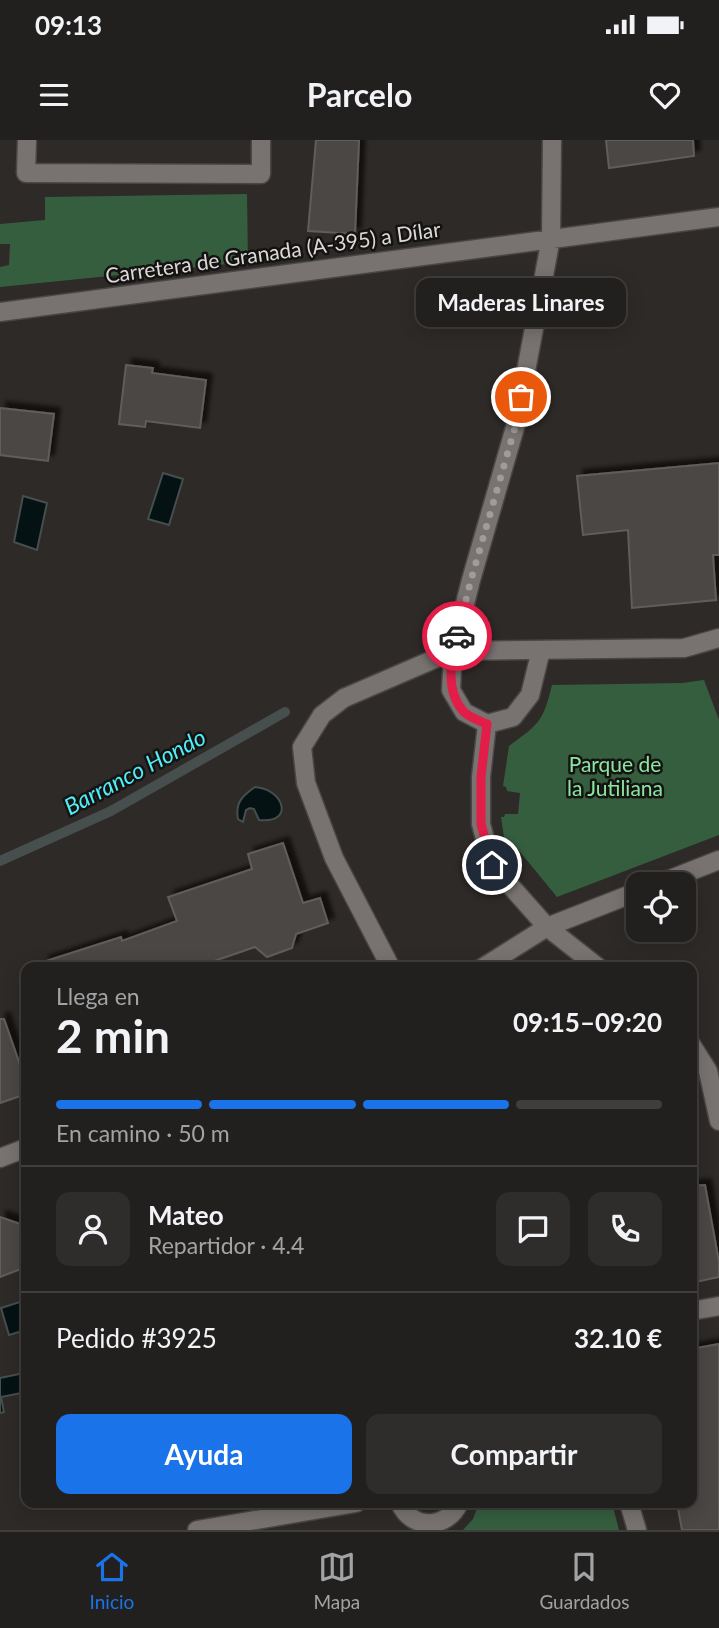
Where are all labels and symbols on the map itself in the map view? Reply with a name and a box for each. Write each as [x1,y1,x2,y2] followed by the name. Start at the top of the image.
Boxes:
[103,216,442,287] street label: Carretera de Granada (A-395) a Dílar
[416,278,626,327] callout: Maderas Linares
[491,367,551,427] pin
[422,601,492,671] courier
[59,722,210,820] water label: Barranco Hondo
[567,751,663,800] park label: Parque de la Jutiliana
[462,835,522,895] pin

